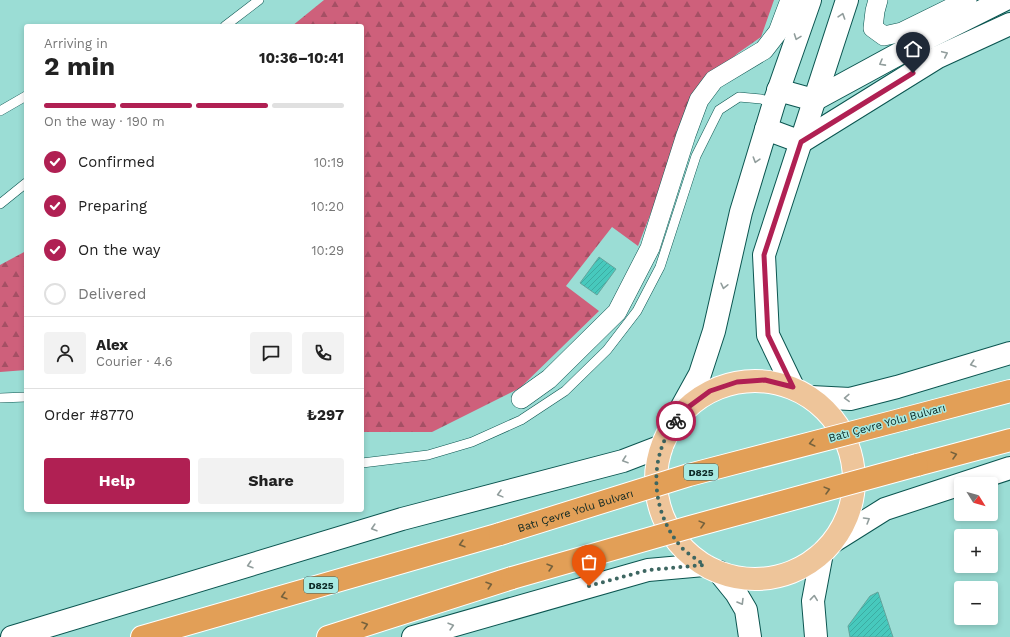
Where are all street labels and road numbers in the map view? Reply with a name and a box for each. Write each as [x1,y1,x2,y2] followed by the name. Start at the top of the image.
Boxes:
[827,401,947,445] street label: Batı Çevre Yolu Bulvarı
[684,464,718,480] road number: D825
[516,486,635,535] street label: Batı Çevre Yolu Bulvarı
[304,577,338,593] road number: D825

